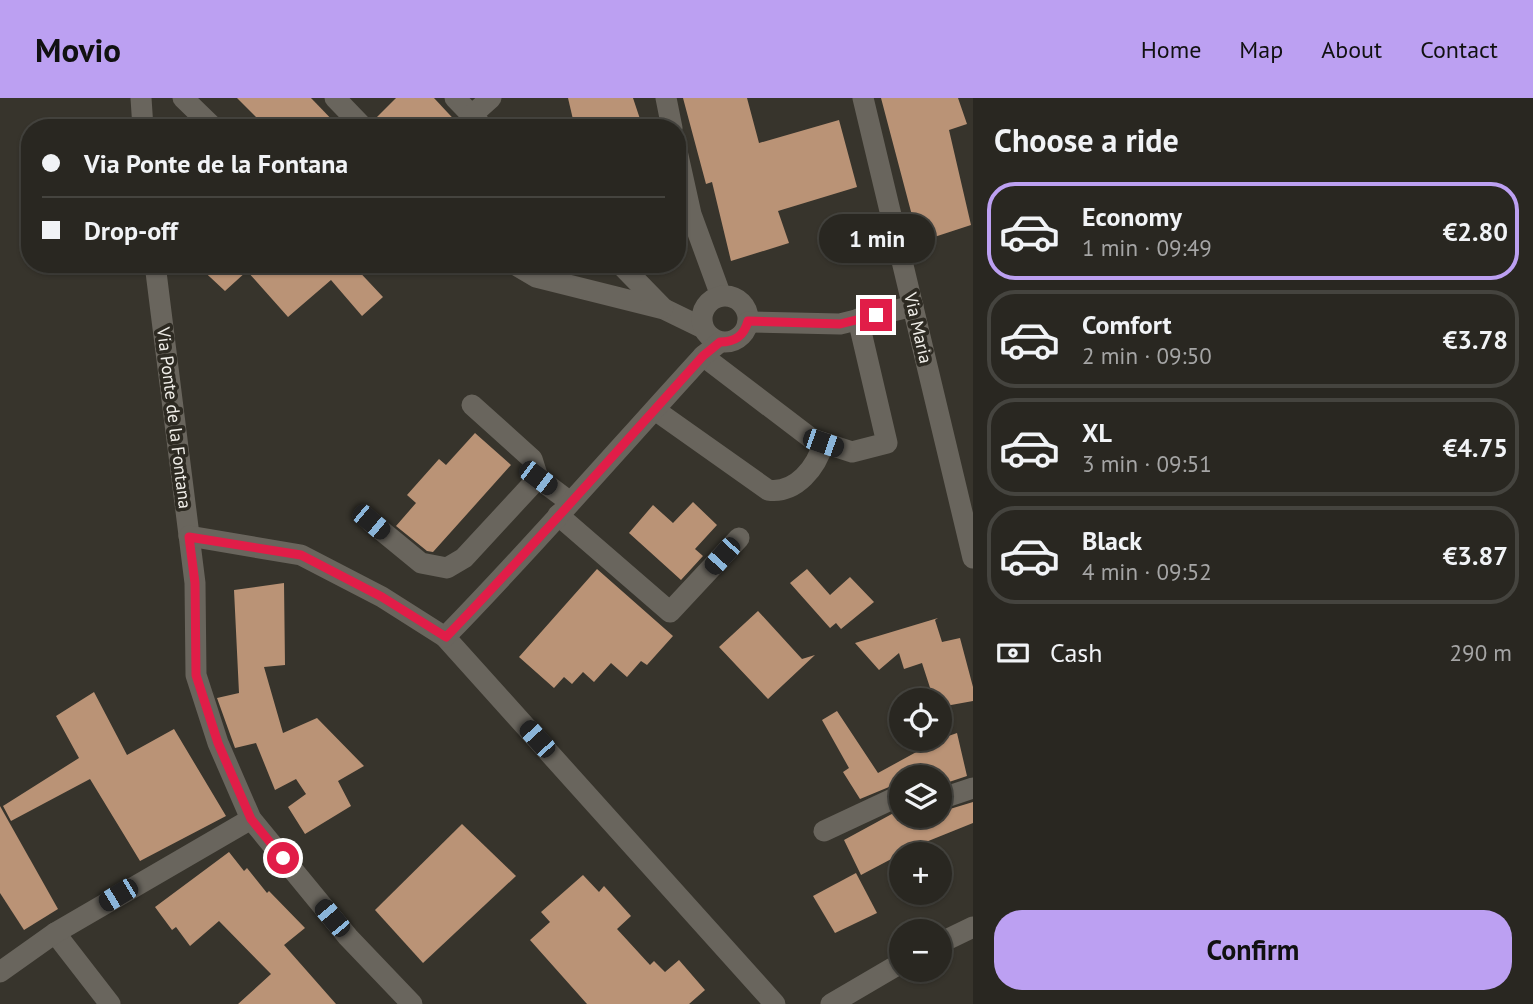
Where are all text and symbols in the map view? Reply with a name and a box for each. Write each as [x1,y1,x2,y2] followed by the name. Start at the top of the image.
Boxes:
[35,28,121,71] text: Movio
[1141,34,1201,65] text: Home
[1239,34,1283,65] text: Map
[1321,34,1382,65] text: About
[1420,34,1498,65] text: Contact
[994,119,1179,161] text: Choose a ride
[84,147,348,180] text: Via Ponte de la Fontana
[998,200,1061,263] icon: car
[1082,200,1182,233] text: Economy
[84,214,178,247] text: Drop-off
[818,214,934,262] callout: 1 min
[1443,215,1508,248] text: €2.80
[849,224,905,253] text: 1 min
[1082,233,1212,262] text: 1 min · 09:49
[899,289,938,365] street label: Via Maria
[860,299,892,331] route end
[998,308,1061,371] icon: car
[1082,308,1172,341] text: Comfort
[1443,323,1508,356] text: €3.78
[152,325,197,510] street label: Via Ponte de la Fontana
[1082,341,1212,370] text: 2 min · 09:50
[998,416,1061,479] icon: car
[1082,416,1112,449] text: XL
[800,426,847,460] car
[1443,431,1508,464] text: €4.75
[1082,449,1212,478] text: 3 min · 09:51
[515,457,562,499] car
[349,500,394,544] car
[998,524,1061,587] icon: car
[1082,524,1142,557] text: Black
[701,533,744,579] car
[1443,539,1508,572] text: €3.87
[1082,557,1212,586] text: 4 min · 09:52
[994,634,1032,672] icon: cash
[1050,636,1102,669] text: Cash
[1450,638,1512,667] text: 290 m
[889,688,952,982] map controls
[889,688,952,751] button: locate
[516,716,559,762] car
[889,765,952,828] button: layers
[267,842,299,874] route start
[889,842,952,905] button: +
[95,875,142,915] car
[311,895,354,941] car
[994,910,1512,990] button: Confirm
[889,919,952,982] button: −

